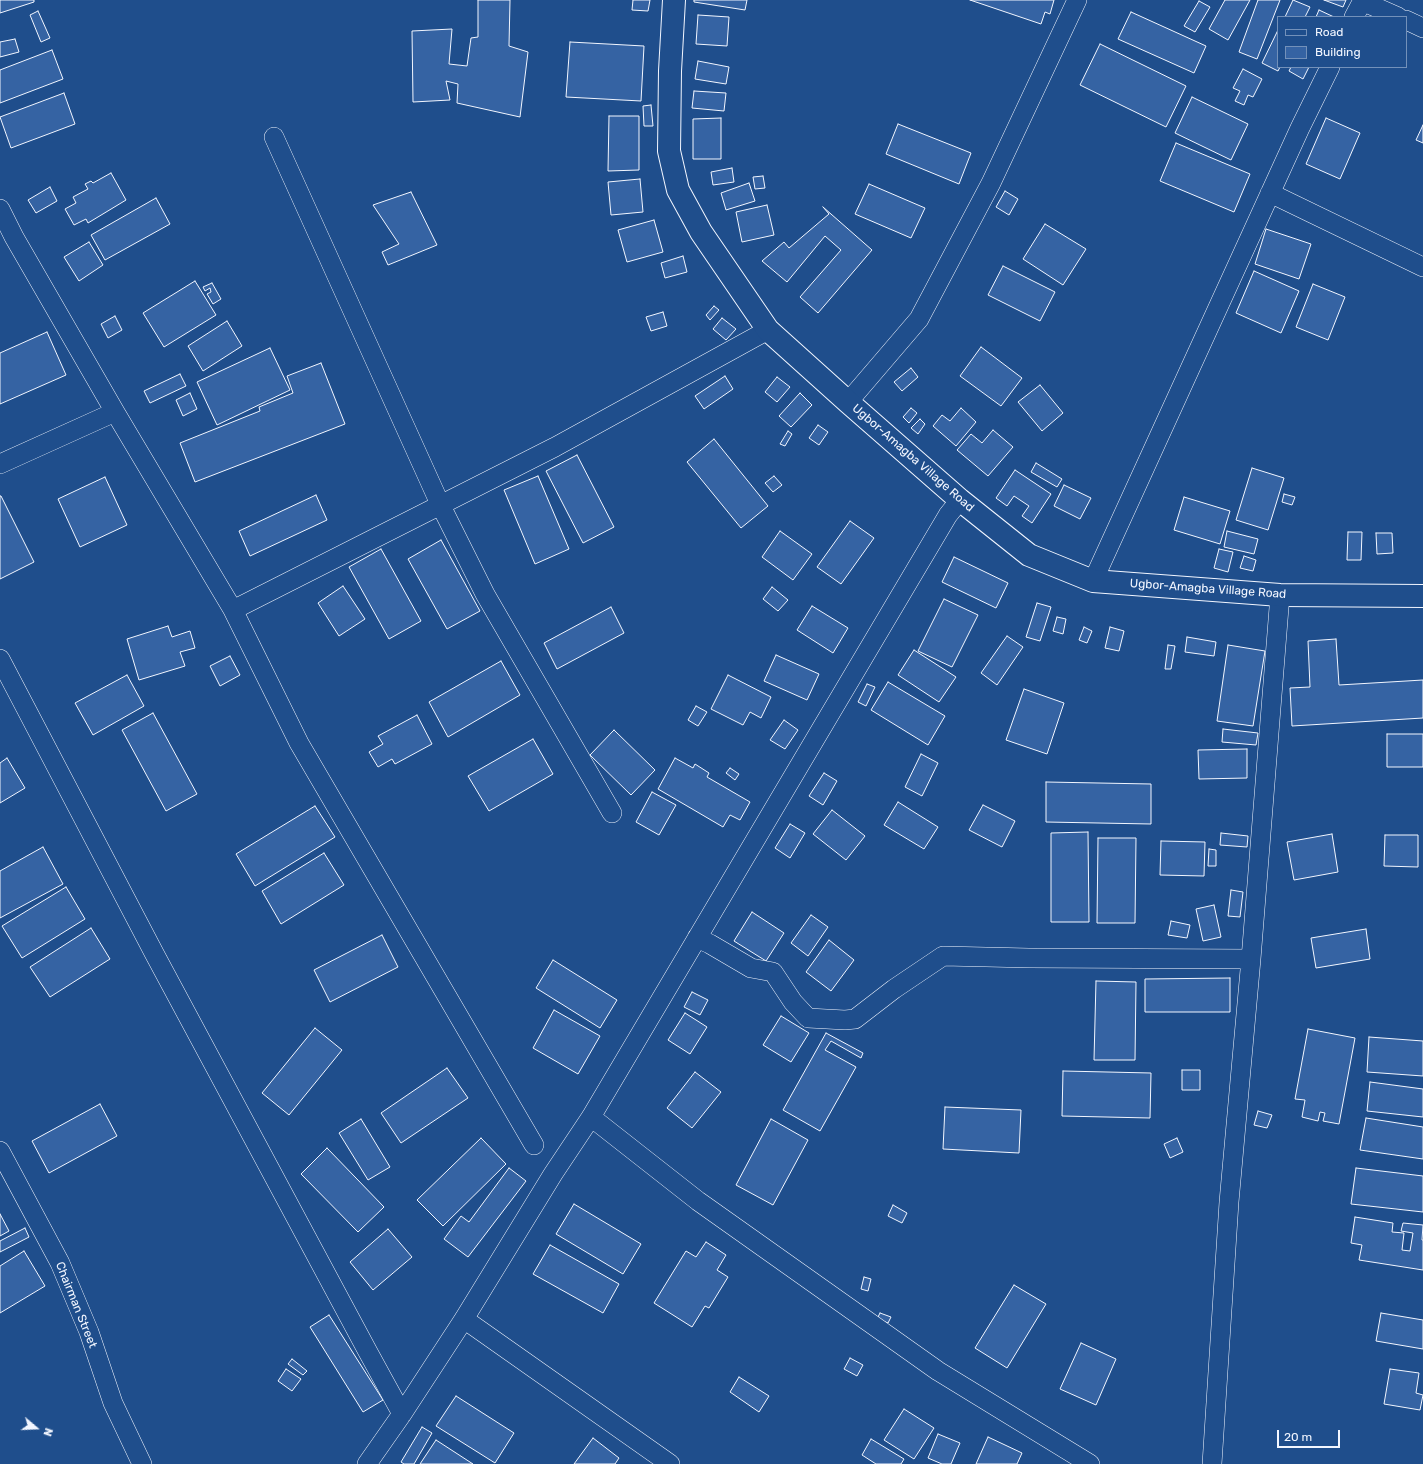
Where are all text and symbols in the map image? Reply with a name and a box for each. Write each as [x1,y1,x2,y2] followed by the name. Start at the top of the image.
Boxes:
[1277,16,1407,68] legend
[1315,25,1343,39] text: Road
[1315,45,1361,59] text: Building
[849,401,977,515] street label: Ugbor-Amagba Village Road
[1129,576,1287,602] street label: Ugbor-Amagba Village Road
[52,1260,100,1350] street label: Chairman Street
[16,1408,56,1448] north arrow
[1279,1422,1342,1448] scale bar
[40,1426,55,1438] text: N
[1284,1430,1312,1444] text: 20 m

